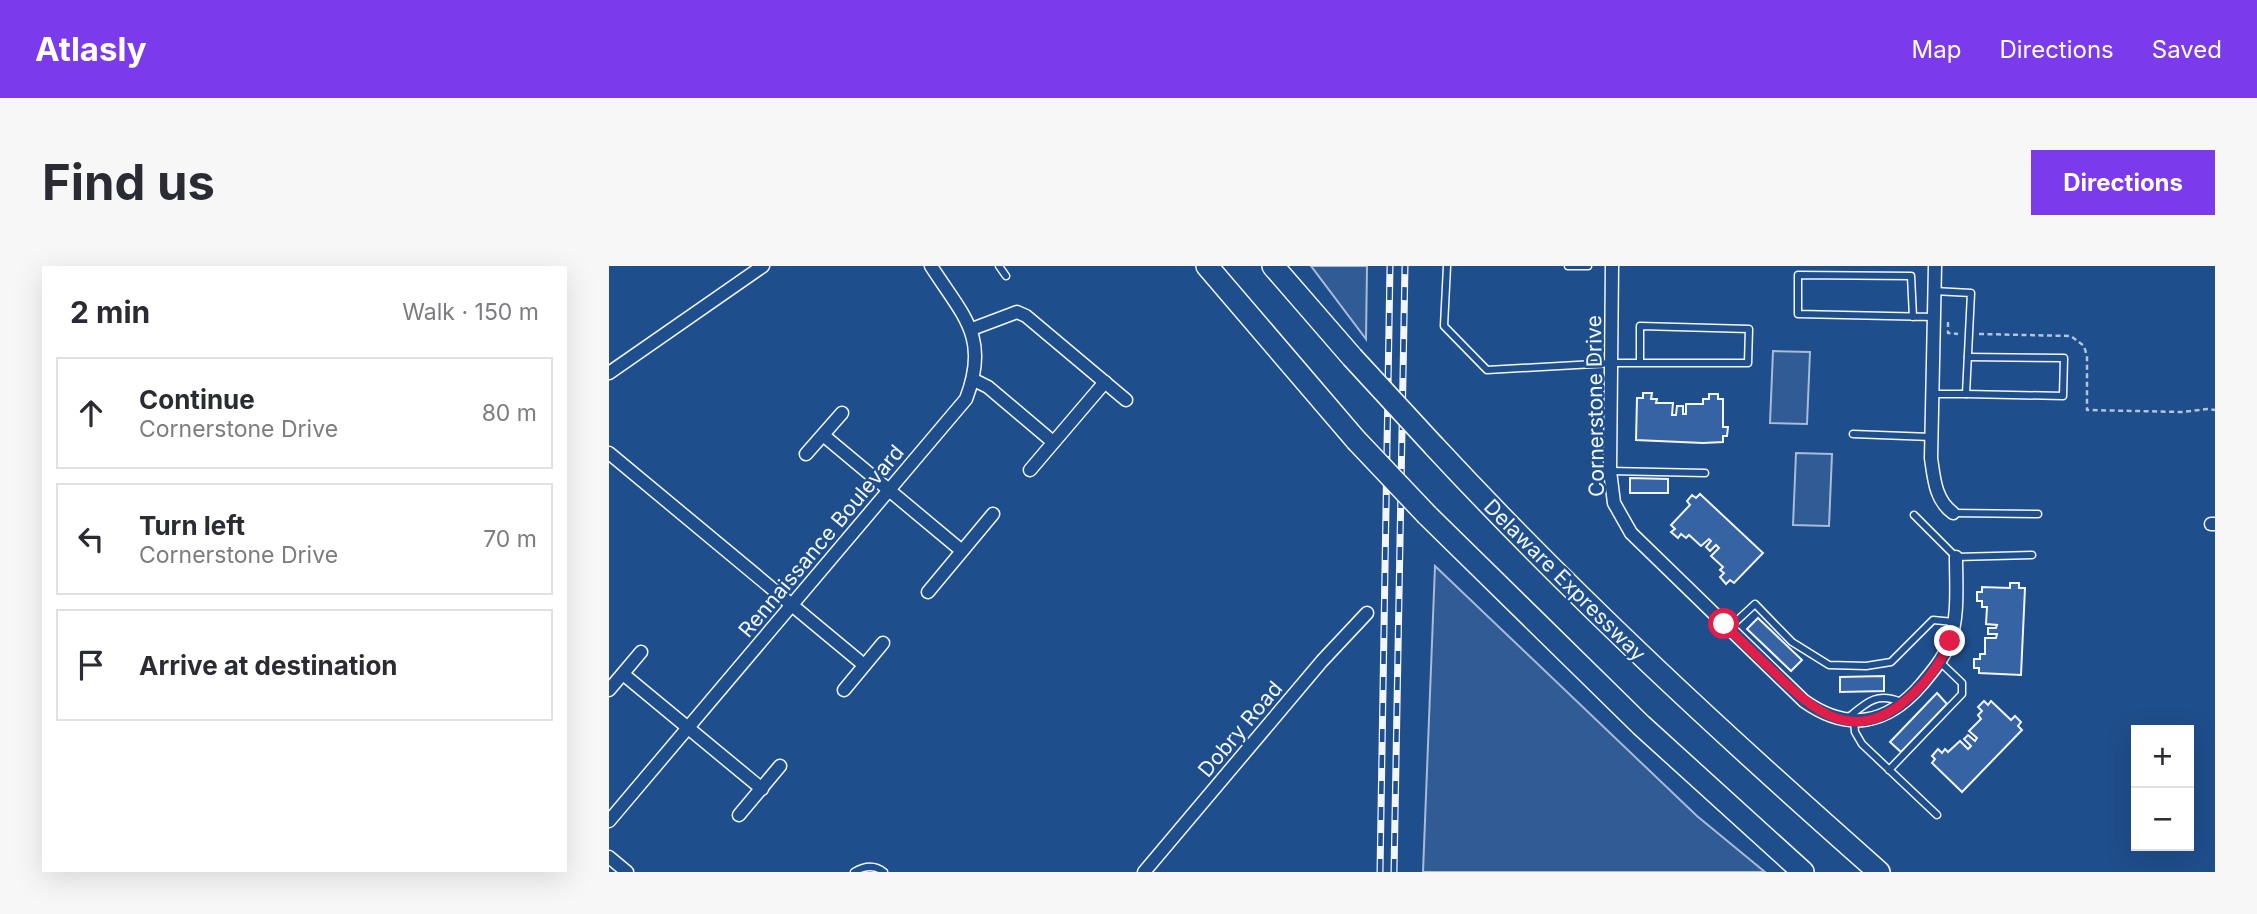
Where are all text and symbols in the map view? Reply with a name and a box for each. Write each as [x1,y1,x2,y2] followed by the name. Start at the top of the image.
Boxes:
[35,29,147,69] text: Atlasly
[1912,35,1961,64] text: Map
[1999,35,2114,64] text: Directions
[2152,35,2222,64] text: Saved
[2031,150,2215,215] button: Directions
[42,153,215,212] text: Find us
[70,294,150,330] text: 2 min
[402,298,539,326] text: Walk · 150 m
[1581,315,1609,497] street label: Cornerstone Drive
[139,384,255,415] text: Continue
[72,394,110,432] icon: ahead
[482,399,537,427] text: 80 m
[139,415,338,443] text: Cornerstone Drive
[733,440,909,642] street label: Rennaissance Boulevard
[1479,494,1651,666] street label: Delaware Expressway
[139,510,245,541] text: Turn left
[72,520,110,558] icon: left
[483,525,537,553] text: 70 m
[139,541,338,569] text: Cornerstone Drive
[1708,608,1739,639] route start
[1934,625,1965,656] route end
[72,646,110,684] icon: arrive
[139,650,398,681] text: Arrive at destination
[1193,676,1287,782] street label: Dobry Road
[2131,725,2194,851] map controls
[2131,725,2194,788] button: +
[2131,788,2194,851] button: −

